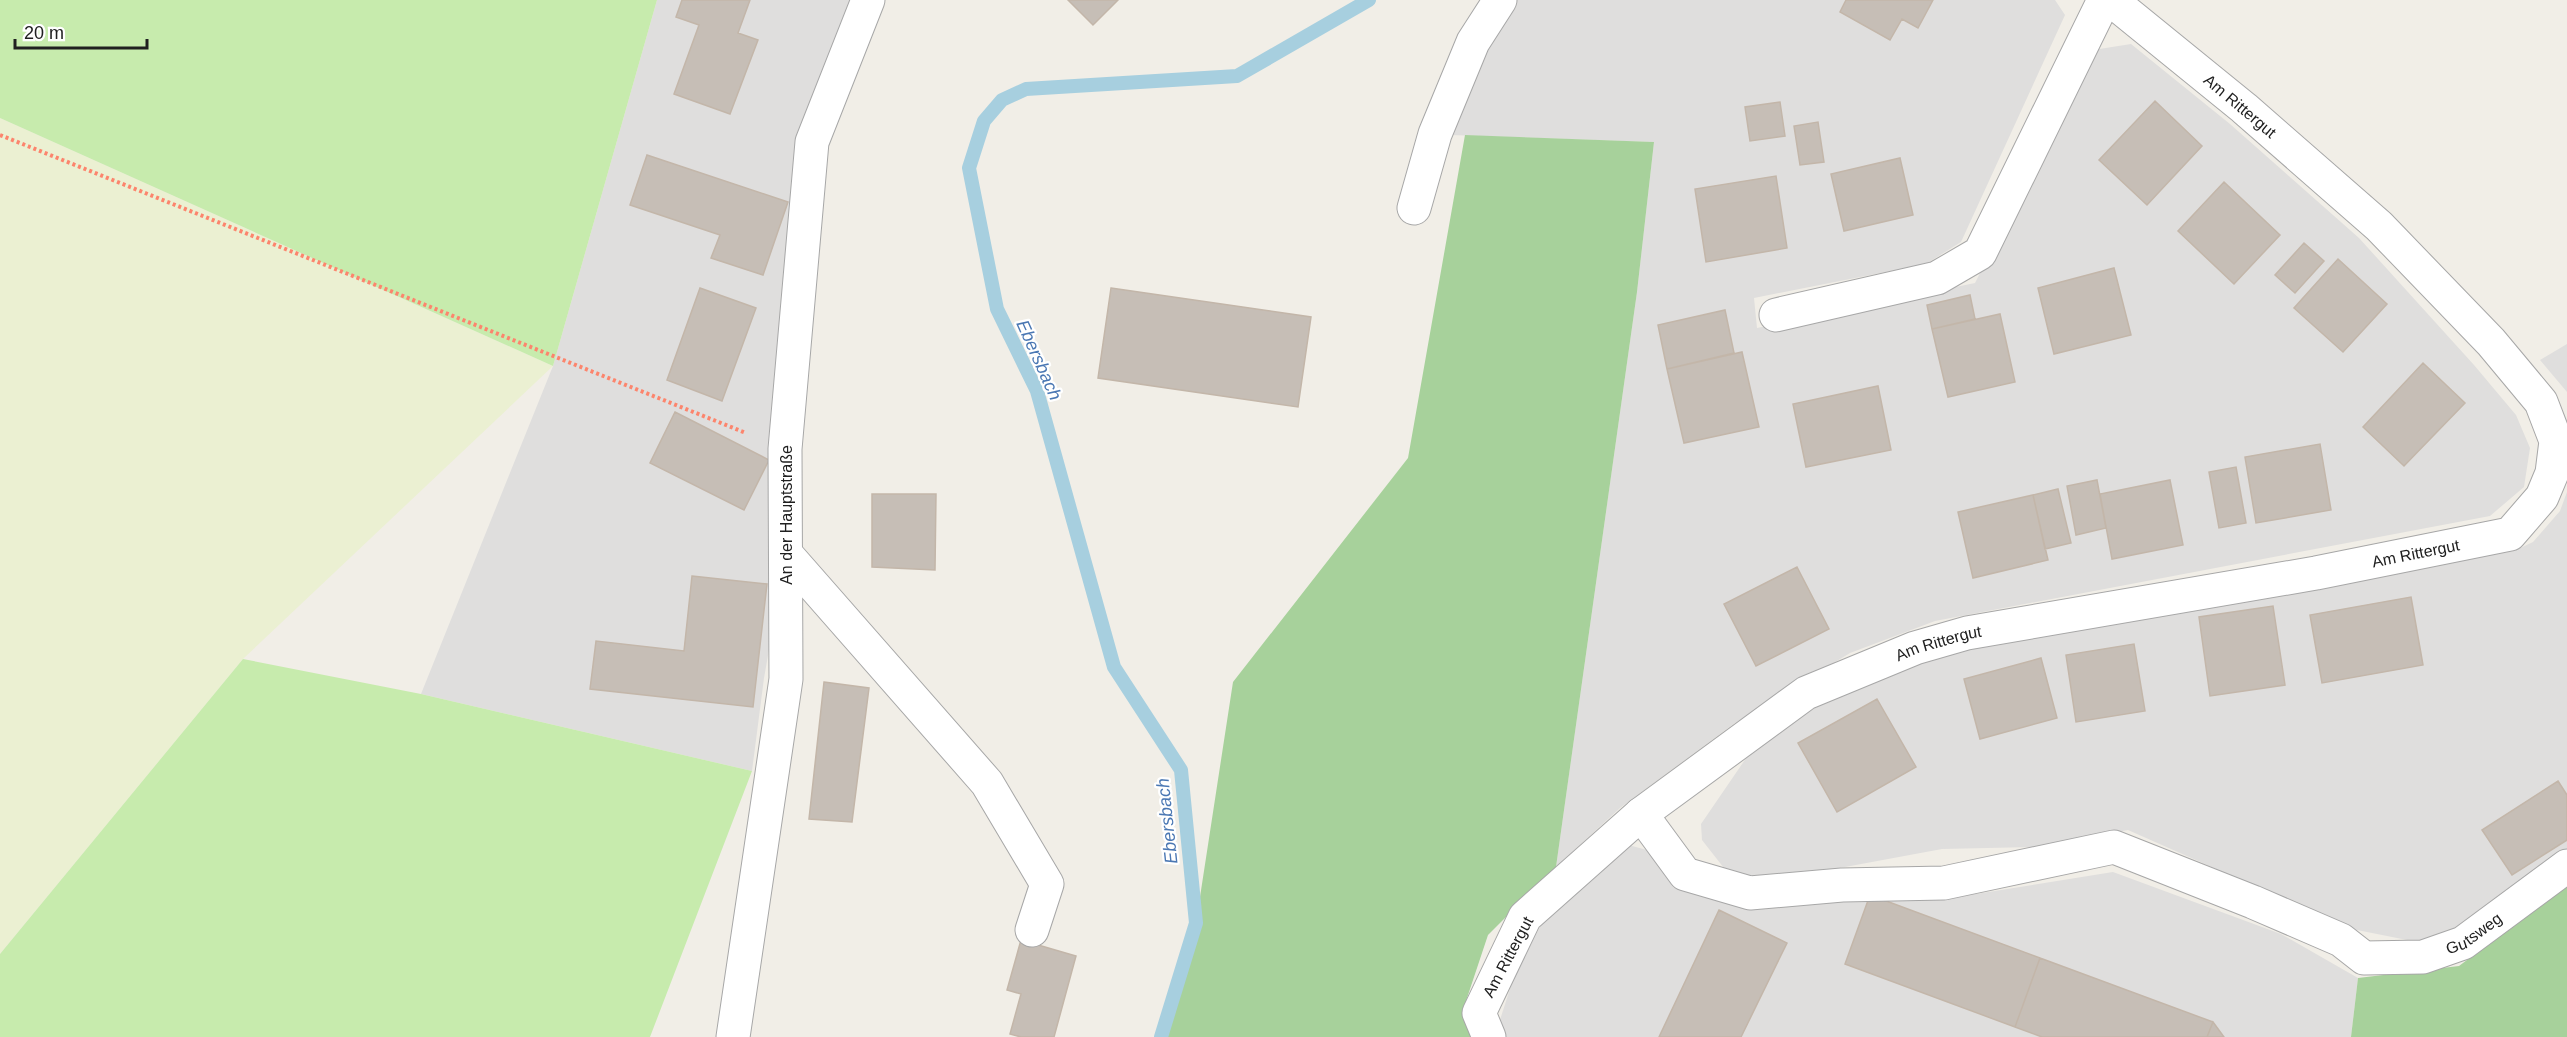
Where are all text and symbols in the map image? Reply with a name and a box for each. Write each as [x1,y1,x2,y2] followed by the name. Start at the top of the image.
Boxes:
[15,12,147,50] scale bar
[24,23,64,43] text: 20 m
[2200,71,2280,141] street label: Am Rittergut
[1012,317,1066,403] water label: Ebersbach
[778,445,795,585] street label: An der Hauptstraße
[2370,536,2461,570] street label: Am Rittergut
[1893,622,1983,664] street label: Am Rittergut
[1153,777,1181,865] water label: Ebersbach
[2443,909,2505,957] street label: Gutsweg
[1480,913,1537,1000] street label: Am Rittergut

